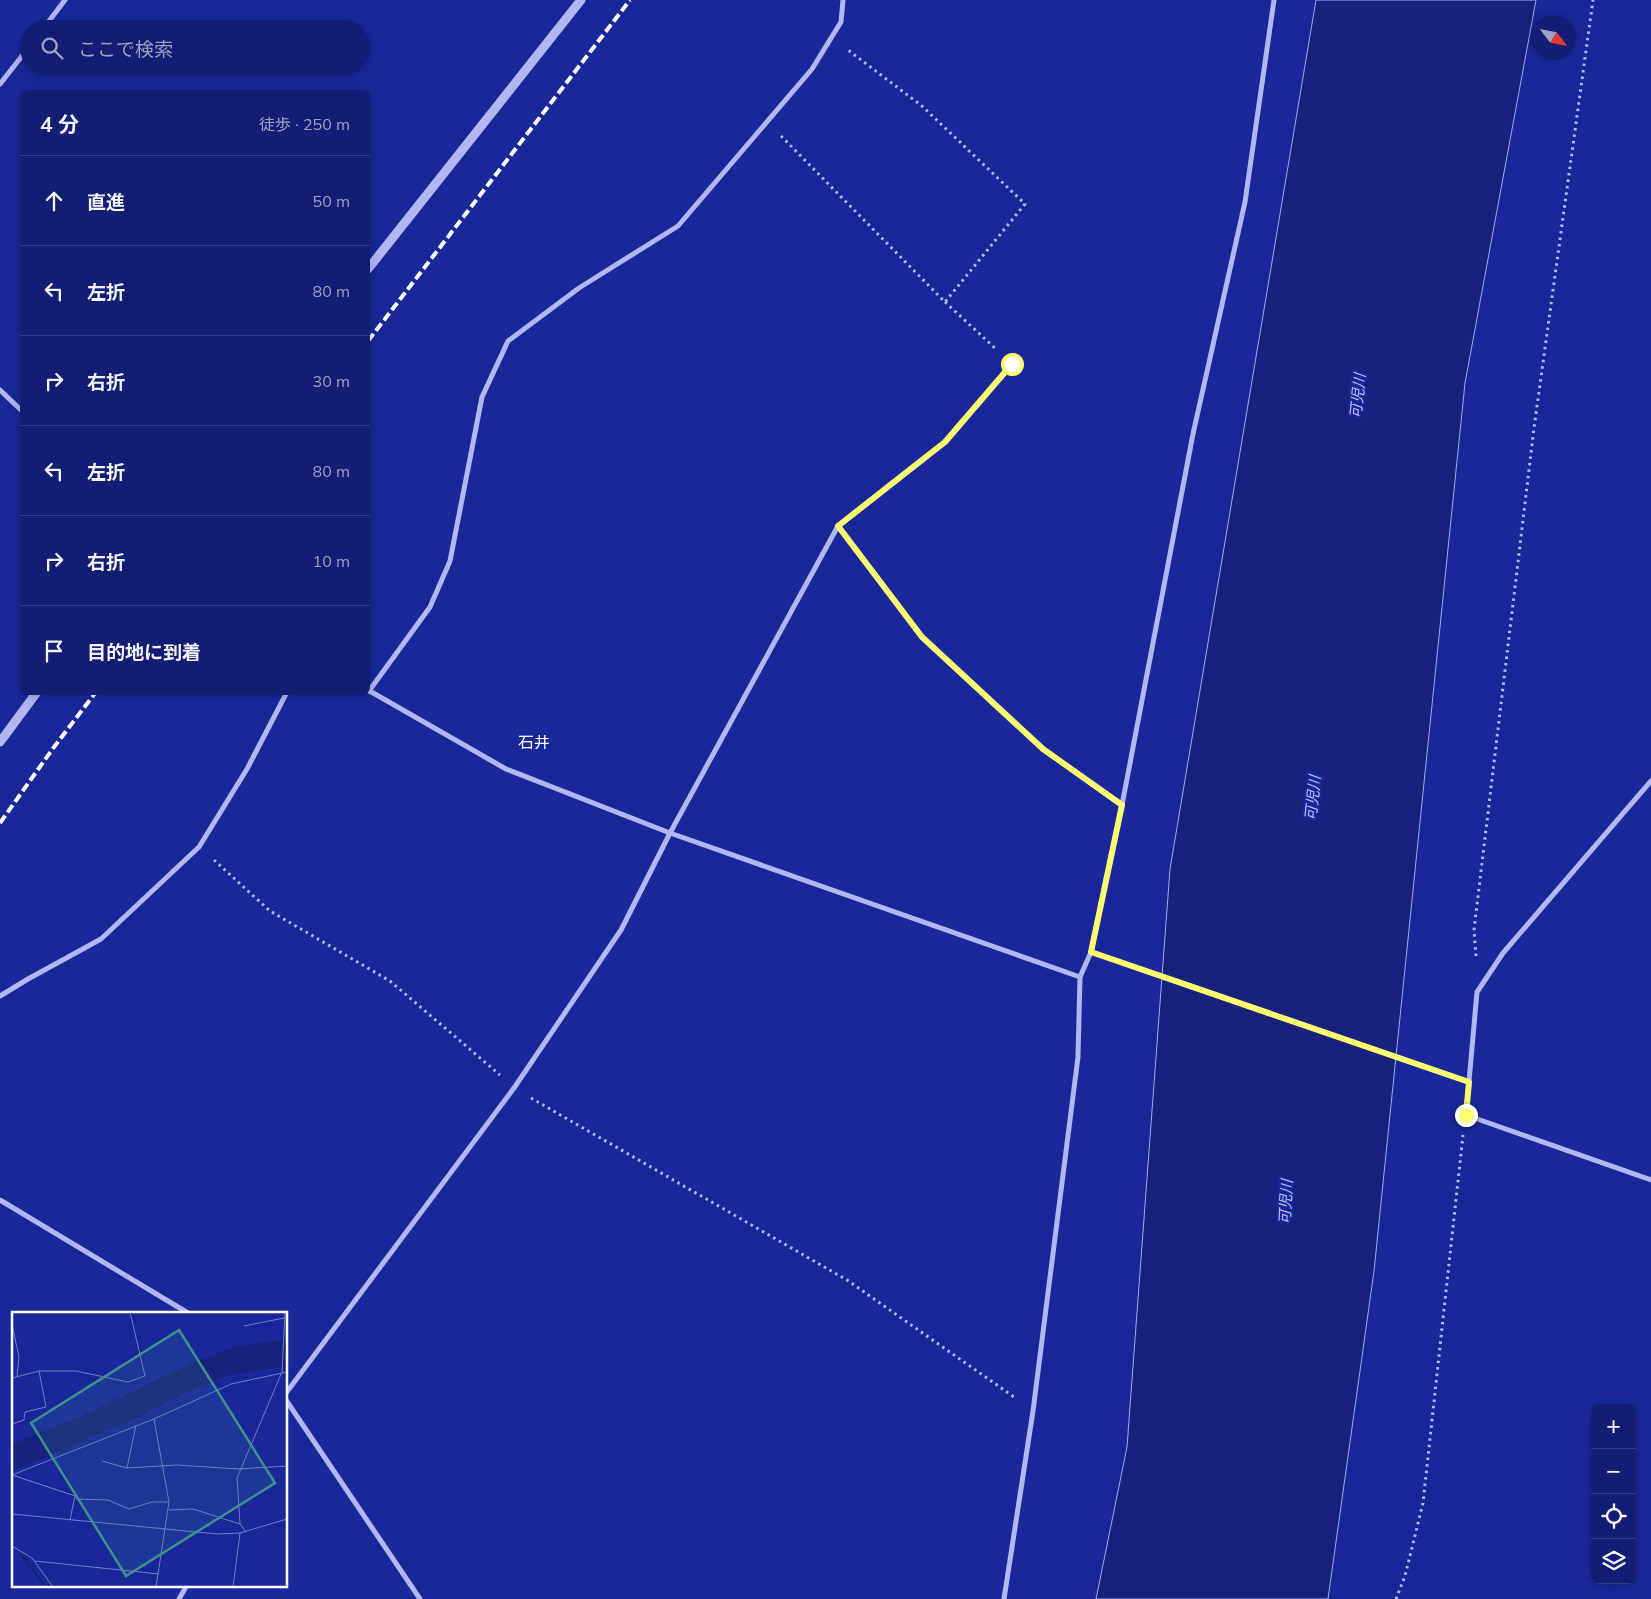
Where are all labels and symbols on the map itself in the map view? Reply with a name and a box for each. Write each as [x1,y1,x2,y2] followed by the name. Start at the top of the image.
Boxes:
[1531,15,1576,60] north arrow
[1001,353,1024,376] route start
[1346,371,1370,419] water label: 可児川
[518,732,550,752] district label: 石井
[1301,773,1325,821] water label: 可児川
[1455,1104,1478,1127] route end
[1275,1177,1296,1225] water label: 可児川
[12,1312,288,1586] inset map

